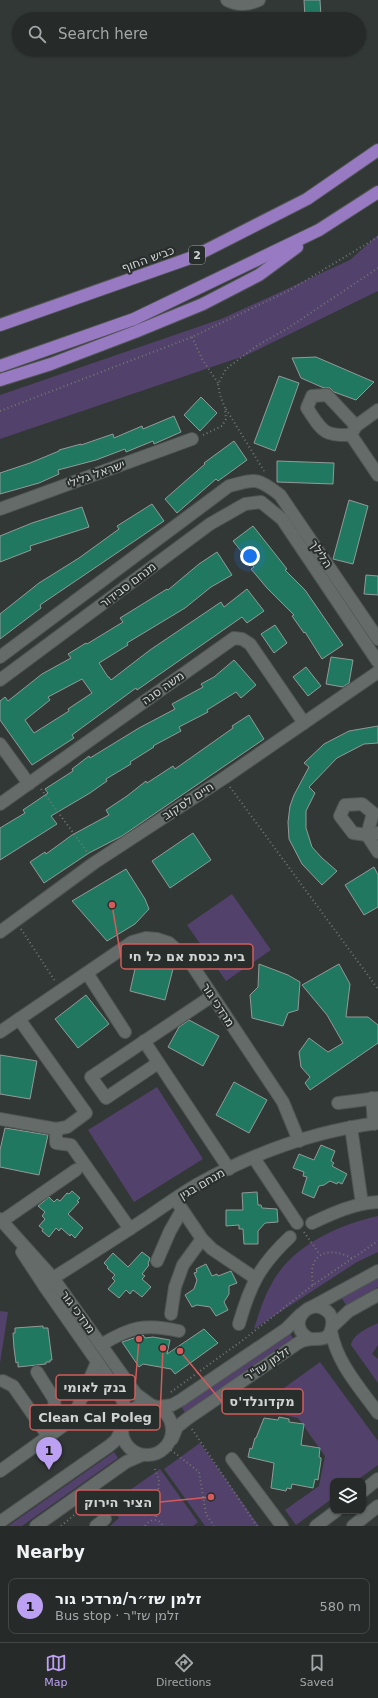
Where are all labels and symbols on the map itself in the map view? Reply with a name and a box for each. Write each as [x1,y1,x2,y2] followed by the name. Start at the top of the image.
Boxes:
[120,243,176,275] street label: כביש החוף
[189,246,205,264] road number: 2
[65,457,127,491] street label: ישראל גלילי
[307,537,335,571] street label: הלילך
[240,546,260,566] your location
[97,559,159,611] street label: מנחם סבידור
[139,668,187,708] street label: משה סנה
[160,779,216,823] street label: חיים לסקוב
[121,944,253,969] callout: בית כנסת אם כל חי
[129,949,245,964] text: בית כנסת אם כל חי
[199,981,237,1029] street label: מרדכי גור
[177,1165,227,1203] street label: מנחם בגין
[58,1288,98,1336] street label: מרדכי גור
[242,1344,292,1384] street label: זלמן שז"ר
[56,1375,135,1400] callout: בנק לאומי
[64,1380,127,1395] text: בנק לאומי
[222,1389,303,1414] callout: מקדונלד'ס
[229,1394,295,1409] text: מקדונלד'ס
[30,1405,160,1430] callout: Clean Cal Poleg
[38,1410,152,1425] text: Clean Cal Poleg
[36,1437,62,1470] pin: 1
[76,1490,160,1515] callout: הציר הירוק
[84,1495,152,1510] text: הציר הירוק

